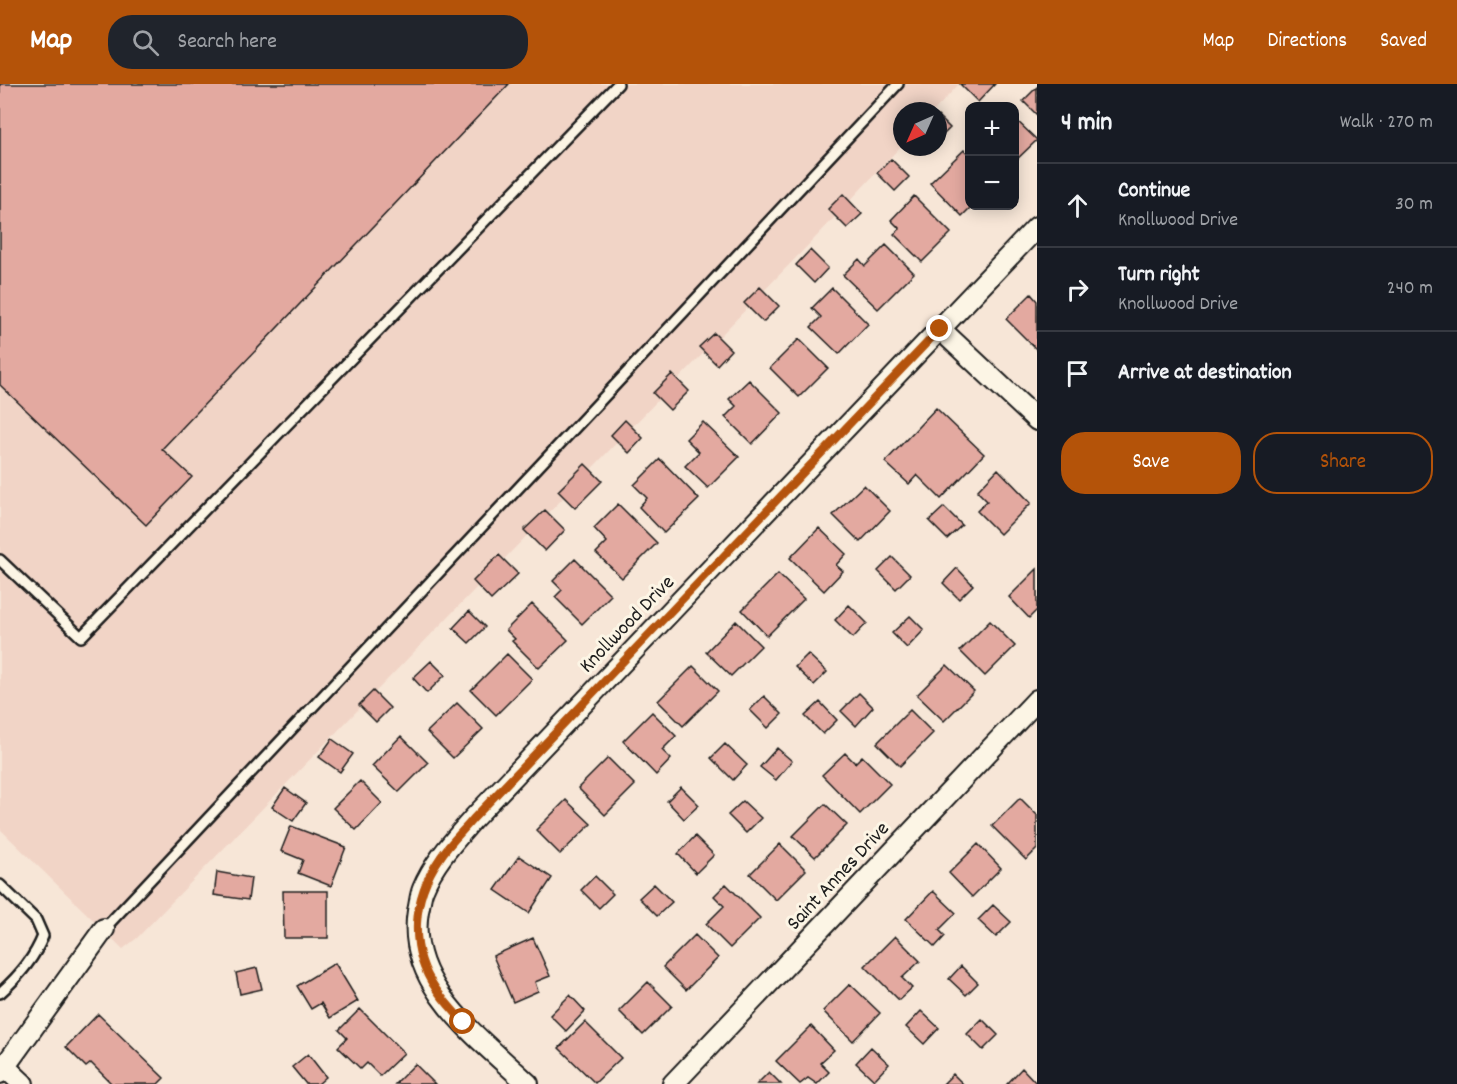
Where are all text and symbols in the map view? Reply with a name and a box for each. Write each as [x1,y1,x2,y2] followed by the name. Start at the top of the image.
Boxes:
[108,15,528,69] search box
[30,22,72,62] text: Map
[129,26,162,59] icon: search
[177,27,277,58] text: Search here
[1203,27,1234,57] text: Map
[1267,27,1347,57] text: Directions
[1380,27,1427,57] text: Saved
[893,102,947,156] north arrow
[965,102,1019,210] map controls
[965,102,1019,156] button: +
[1061,105,1112,142] text: 4 min
[1340,109,1433,137] text: Walk · 270 m
[965,156,1019,210] button: −
[1118,176,1190,207] text: Continue
[1061,189,1094,222] icon: ahead
[1395,191,1433,219] text: 30 m
[1118,207,1238,235] text: Knollwood Drive
[1118,260,1200,291] text: Turn right
[1061,273,1094,306] icon: right
[1387,275,1433,303] text: 240 m
[1118,291,1238,319] text: Knollwood Drive
[926,315,952,341] route end
[1061,357,1094,390] icon: arrive
[1118,358,1292,389] text: Arrive at destination
[1061,432,1241,494] button: Save
[1253,432,1433,494] button: Share
[574,569,683,681] street label: Knollwood Drive
[781,816,898,938] street label: Saint Annes Drive
[449,1008,475,1034] route start

